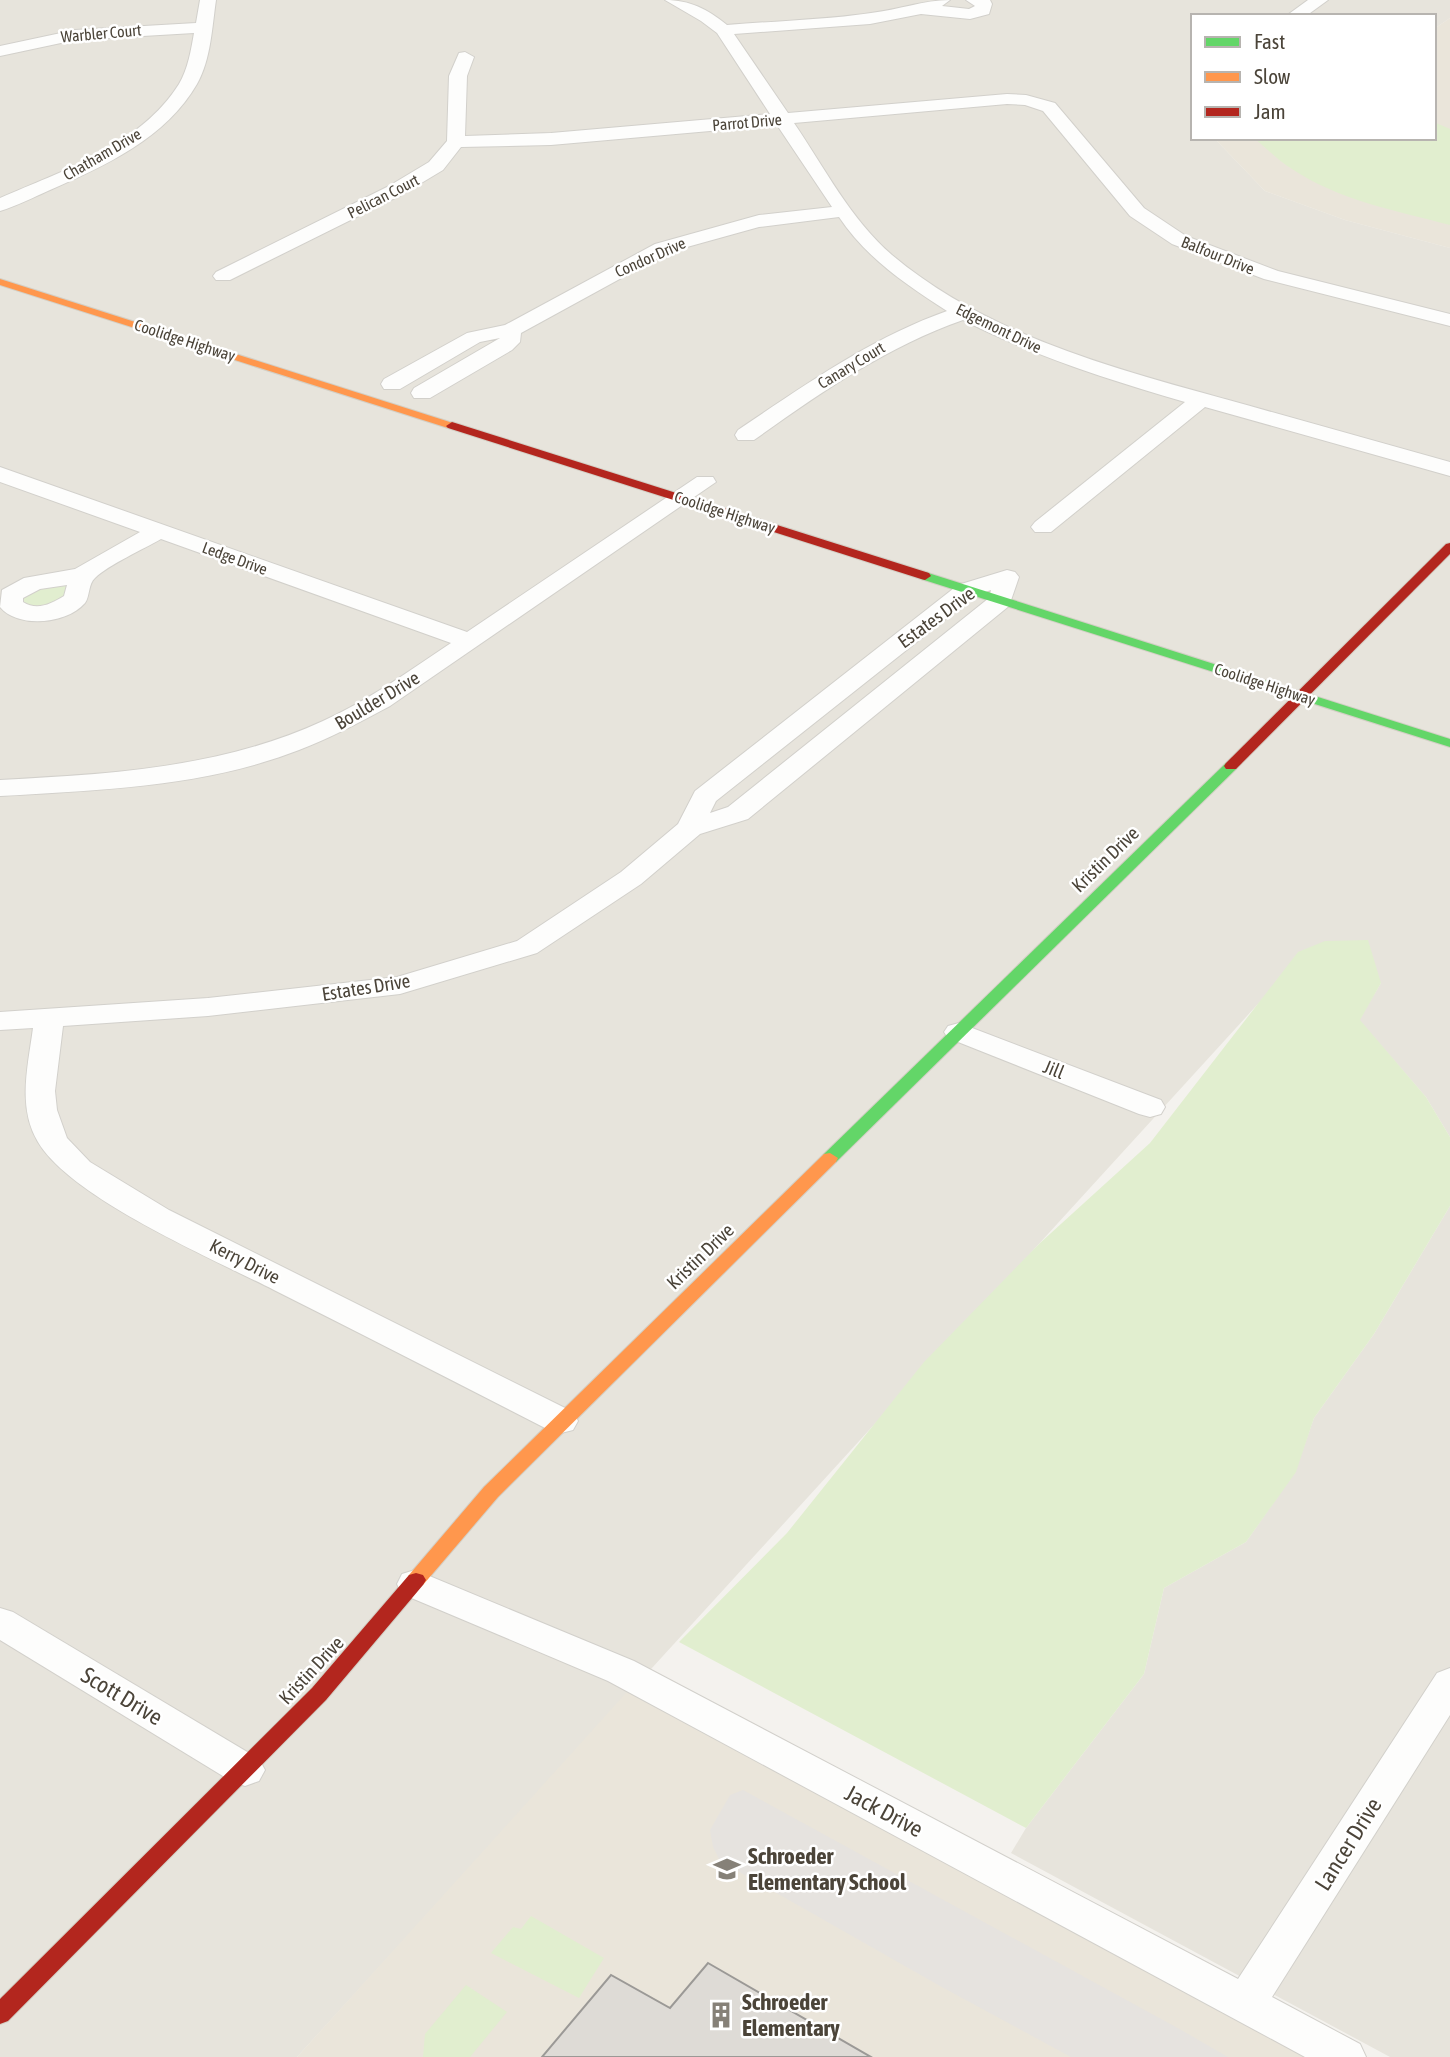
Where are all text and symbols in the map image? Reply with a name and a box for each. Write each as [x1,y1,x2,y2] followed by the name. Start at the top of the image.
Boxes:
[1191,14,1436,140] legend
[60,20,142,45] street label: Warbler Court
[1254,29,1285,53] text: Fast
[1254,64,1291,88] text: Slow
[1254,99,1286,123] text: Jam
[711,110,783,134] street label: Parrot Drive
[60,124,144,184] street label: Chatham Drive
[344,170,422,222] street label: Pelican Court
[1179,232,1257,278] street label: Balfour Drive
[612,233,688,281] street label: Condor Drive
[953,300,1045,357] street label: Edgemont Drive
[132,315,238,366] street label: Coolidge Highway
[814,338,889,393] street label: Canary Court
[672,487,778,538] street label: Coolidge Highway
[200,538,270,579] street label: Ledge Drive
[893,582,979,652] street label: Estates Drive
[1212,659,1318,710] street label: Coolidge Highway
[331,666,423,734] street label: Boulder Drive
[1067,822,1143,896] street label: Kristin Drive
[320,969,412,1005] street label: Estates Drive
[1040,1055,1068,1083] street label: Jill
[662,1219,738,1293] street label: Kristin Drive
[206,1234,284,1288] street label: Kerry Drive
[274,1632,348,1708] street label: Kristin Drive
[77,1662,167,1730] street label: Scott Drive
[841,1780,927,1842] street label: Jack Drive
[1309,1793,1387,1895] street label: Lancer Drive
[748,1843,907,1895] place label: Schroeder Elementary School
[712,1854,742,1884] school or university icon: Schroeder Elementary School
[742,1989,840,2041] place label: Schroeder Elementary
[706,2000,736,2030] building icon: Schroeder Elementary

